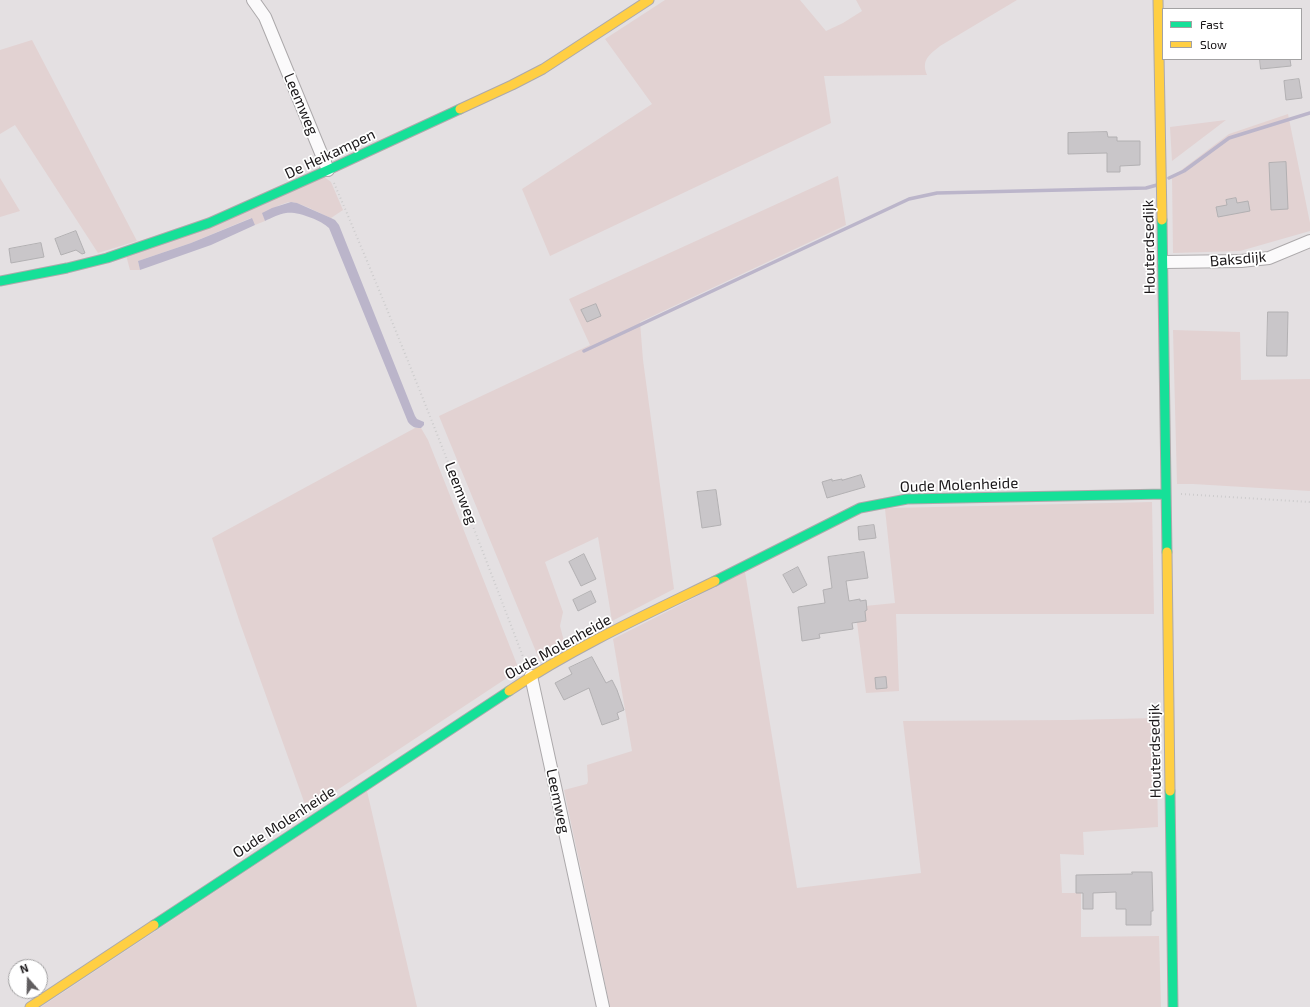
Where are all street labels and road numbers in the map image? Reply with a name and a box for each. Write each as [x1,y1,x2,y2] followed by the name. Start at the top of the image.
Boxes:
[280,70,322,138] street label: Leemweg
[282,125,378,183] street label: De Heikampen
[1139,200,1159,294] street label: Houterdsedijk
[1209,248,1267,270] street label: Baksdijk
[441,459,481,527] street label: Leemweg
[899,474,1019,496] street label: Oude Molenheide
[502,610,614,684] street label: Oude Molenheide
[1145,704,1165,798] street label: Houterdsedijk
[542,767,574,835] street label: Leemweg
[229,782,339,862] street label: Oude Molenheide

